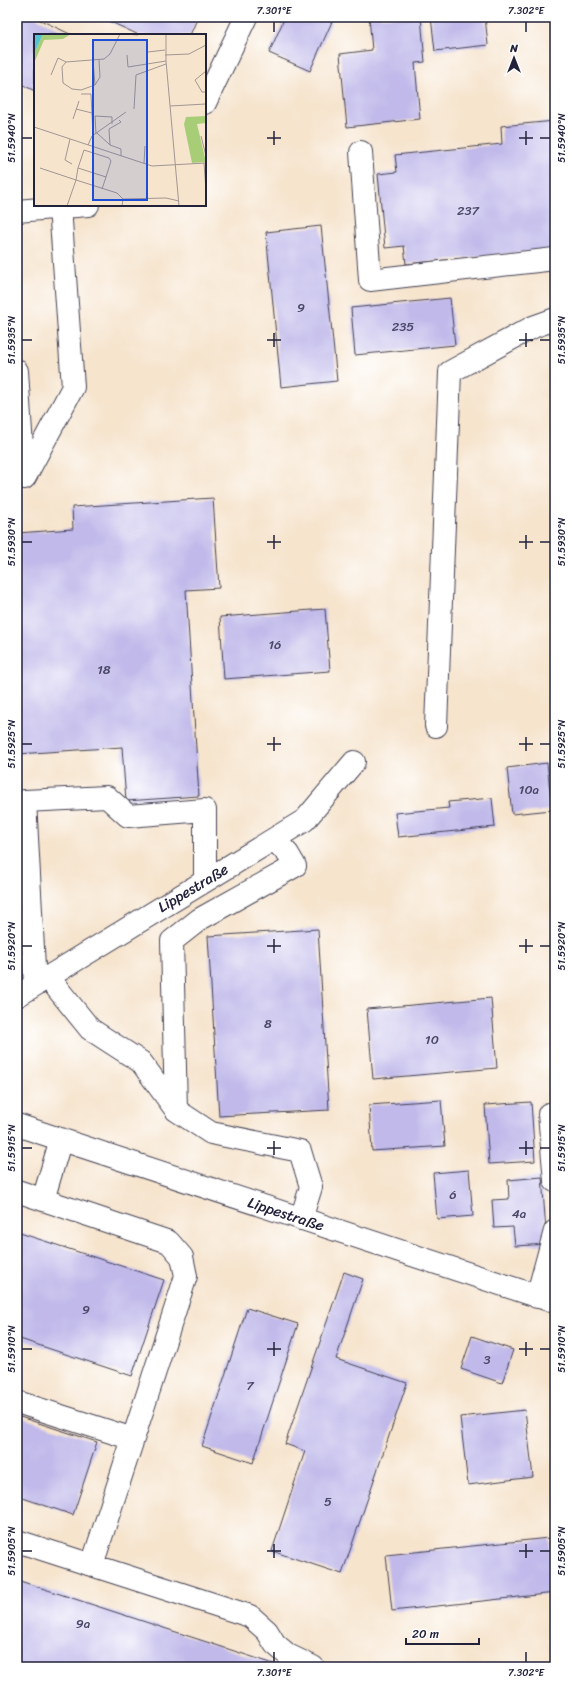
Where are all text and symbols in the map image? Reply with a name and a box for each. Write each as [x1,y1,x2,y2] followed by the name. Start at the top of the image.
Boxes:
[257,2,293,20] text: 7.301°E
[508,2,546,20] text: 7.302°E
[34,34,206,206] inset map
[494,38,534,78] north arrow
[509,39,518,58] text: N
[3,113,21,163] text: 51.5940°N
[553,113,571,163] text: 51.5940°N
[457,199,481,222] house number: 237
[297,296,305,319] house number: 9
[392,315,414,338] house number: 235
[3,316,21,364] text: 51.5935°N
[553,316,571,364] text: 51.5935°N
[3,518,21,566] text: 51.5930°N
[553,518,571,566] text: 51.5930°N
[269,633,281,656] house number: 16
[97,658,111,681] house number: 18
[3,720,21,768] text: 51.5925°N
[553,720,571,768] text: 51.5925°N
[519,778,540,801] house number: 10a
[152,856,234,920] street label: Lippestraße
[3,921,21,970] text: 51.5920°N
[553,921,571,970] text: 51.5920°N
[264,1012,272,1035] house number: 8
[425,1028,439,1051] house number: 10
[3,1124,21,1172] text: 51.5915°N
[553,1124,571,1172] text: 51.5915°N
[449,1183,457,1206] house number: 6
[244,1189,328,1239] street label: Lippestraße
[512,1202,527,1225] house number: 4a
[82,1298,90,1321] house number: 9
[3,1325,21,1373] text: 51.5910°N
[553,1325,571,1373] text: 51.5910°N
[483,1348,491,1371] house number: 3
[246,1374,255,1397] house number: 7
[324,1490,332,1513] house number: 5
[3,1526,21,1576] text: 51.5905°N
[553,1526,571,1576] text: 51.5905°N
[76,1612,91,1635] house number: 9a
[406,1620,479,1646] scale bar
[412,1623,439,1645] text: 20 m
[257,1664,293,1682] text: 7.301°E
[508,1664,546,1682] text: 7.302°E

